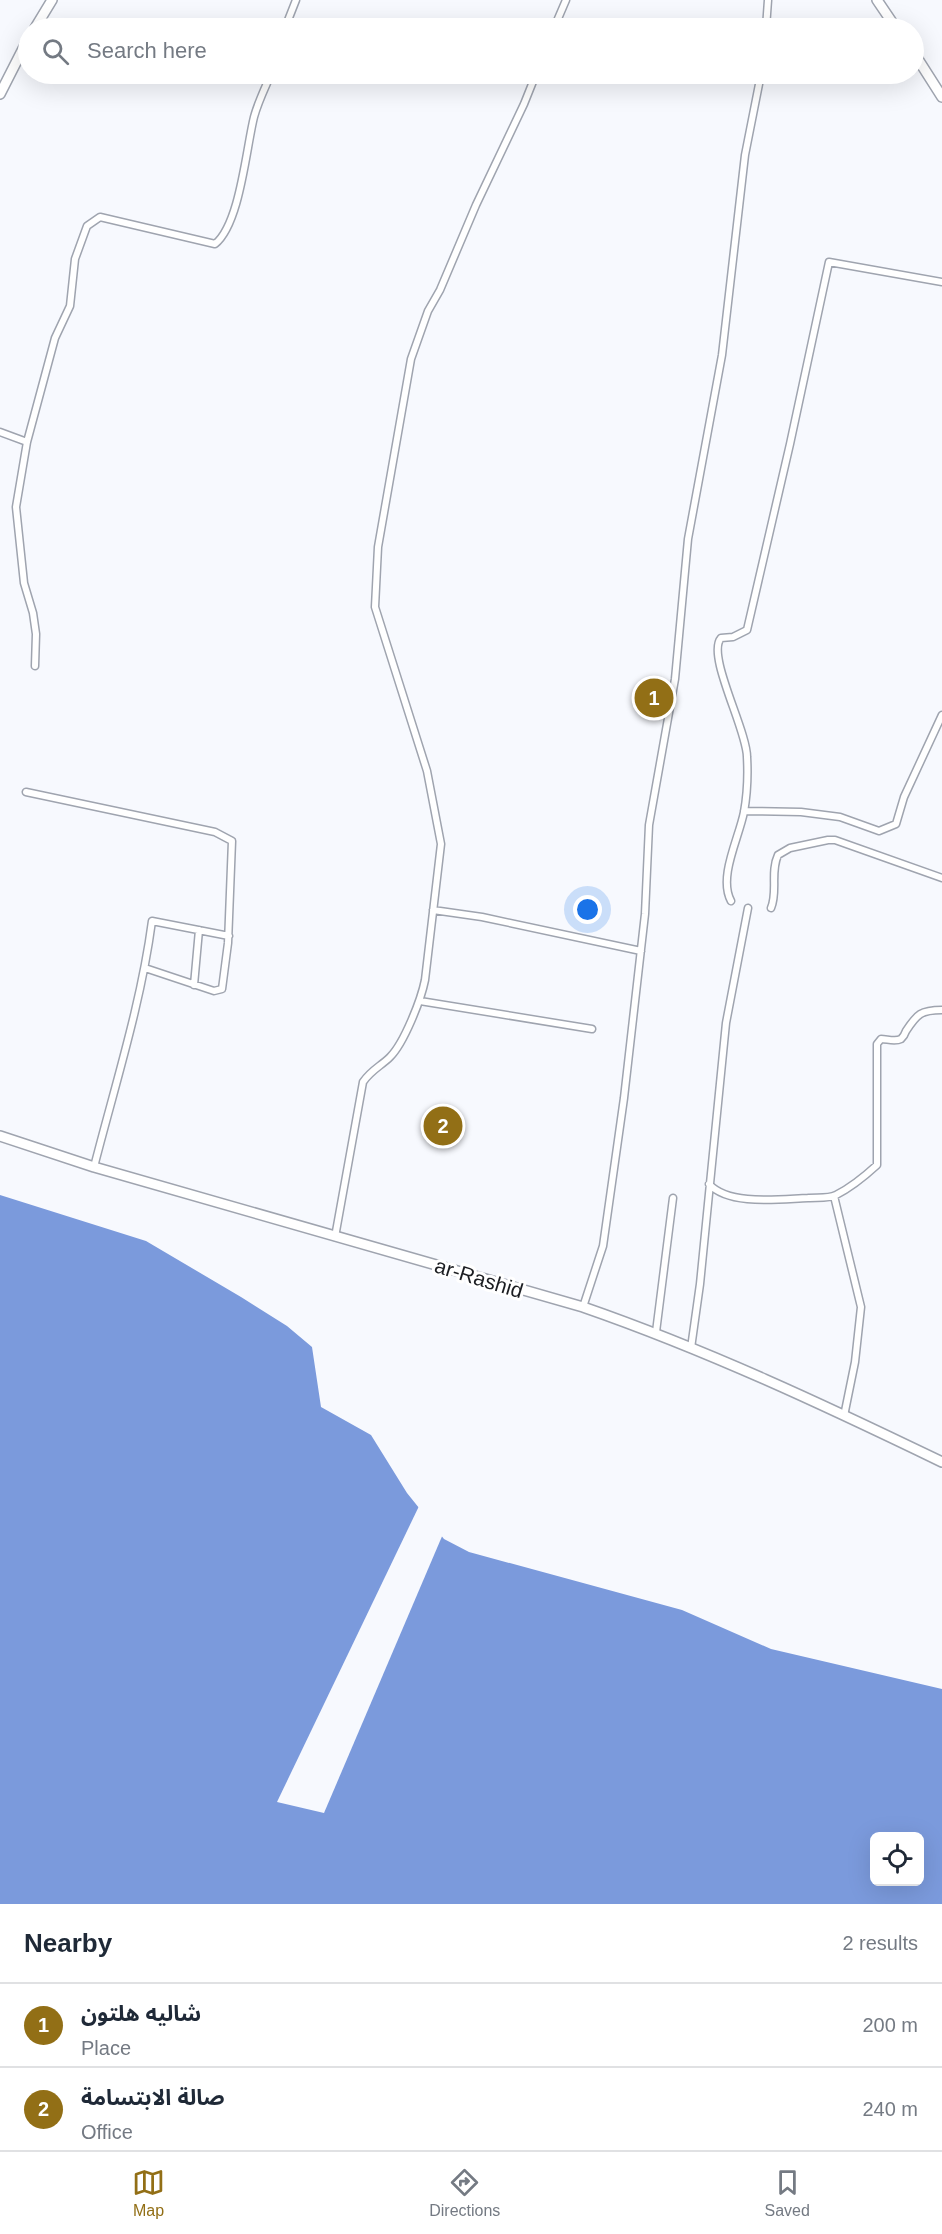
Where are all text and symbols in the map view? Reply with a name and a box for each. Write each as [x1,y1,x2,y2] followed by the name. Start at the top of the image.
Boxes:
[18,18,924,84] search box
[39,35,72,68] icon: search
[87,38,207,63] text: Search here
[634,676,674,720] pin: 1
[573,895,602,924] your location
[424,1104,462,1148] pin: 2
[432,1254,526,1302] street label: ar-Rashid
[870,1832,924,1886] map controls
[870,1832,924,1886] button: locate
[24,1928,112,1958] text: Nearby
[842,1932,918,1954] text: 2 results
[81,2001,201,2026] text: شاليه هلتون
[38,2014,49,2036] text: 1
[862,2014,918,2036] text: 200 m
[81,2037,131,2059] text: Place
[81,2085,225,2110] text: صالة الابتسامة
[38,2098,49,2120] text: 2
[862,2098,918,2120] text: 240 m
[81,2121,133,2143] text: Office
[132,2166,165,2220] tab: Map
[429,2166,500,2220] tab: Directions
[765,2166,810,2220] tab: Saved

